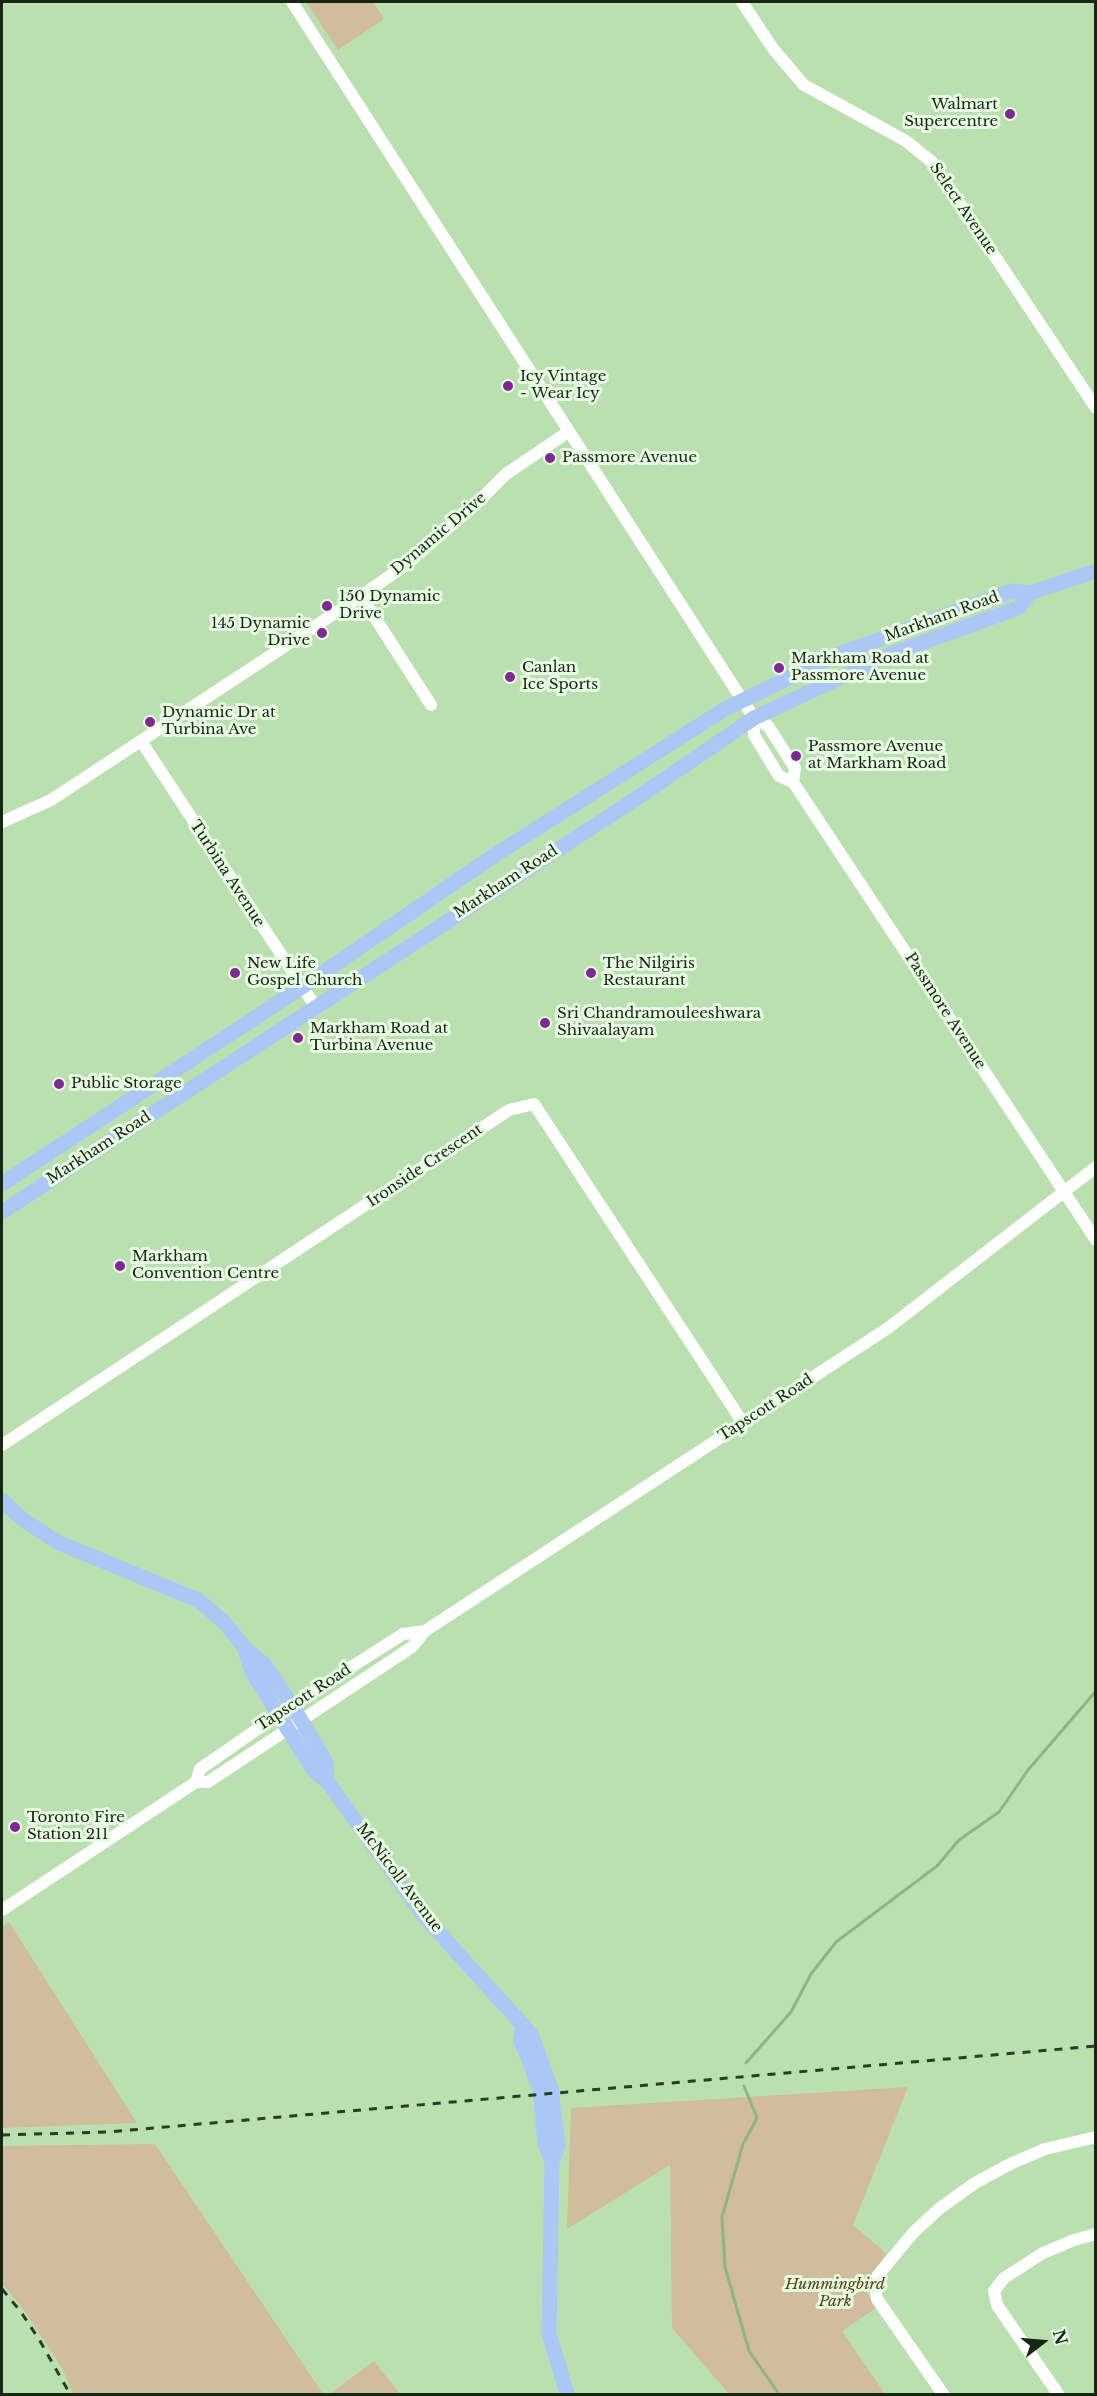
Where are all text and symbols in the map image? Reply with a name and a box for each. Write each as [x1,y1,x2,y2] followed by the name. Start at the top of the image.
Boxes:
[904,96,998,131] place label: Walmart Supercentre
[1003,107,1017,121] marker: Walmart Supercentre
[926,160,1000,258] street label: Select Avenue
[520,368,606,403] place label: Icy Vintage - Wear Icy
[501,379,515,393] marker: Icy Vintage - Wear Icy
[562,449,697,467] place label: Passmore Avenue
[543,451,557,465] marker: Passmore Avenue
[388,489,490,579] street label: Dynamic Drive
[339,588,440,623] place label: 150 Dynamic Drive
[883,588,1001,646] street label: Markham Road
[320,599,334,613] marker: 150 Dynamic Drive
[211,615,310,650] place label: 145 Dynamic Drive
[315,626,329,640] marker: 145 Dynamic Drive
[791,650,929,685] place label: Markham Road at Passmore Avenue
[522,659,598,694] place label: Canlan Ice Sports
[772,661,786,675] marker: Markham Road at Passmore Avenue
[503,670,517,684] marker: Canlan Ice Sports
[162,704,276,739] place label: Dynamic Dr at Turbina Ave
[143,715,157,729] marker: Dynamic Dr at Turbina Ave
[808,738,946,773] place label: Passmore Avenue at Markham Road
[789,749,803,763] marker: Passmore Avenue at Markham Road
[186,817,268,931] street label: Turbina Avenue
[451,842,561,922] street label: Markham Road
[901,950,989,1072] street label: Passmore Avenue
[247,955,362,990] place label: New Life Gospel Church
[603,955,695,990] place label: The Nilgiris Restaurant
[228,966,242,980] marker: New Life Gospel Church
[584,966,598,980] marker: The Nilgiris Restaurant
[557,1005,761,1040] place label: Sri Chandramouleeshwara Shivaalayam
[538,1016,552,1030] marker: Sri Chandramouleeshwara Shivaalayam
[310,1020,448,1055] place label: Markham Road at Turbina Avenue
[291,1031,305,1045] marker: Markham Road at Turbina Avenue
[71,1075,182,1093] place label: Public Storage
[52,1077,66,1091] marker: Public Storage
[44,1108,154,1188] street label: Markham Road
[364,1121,486,1211] street label: Ironside Crescent
[132,1248,279,1283] place label: Markham Convention Centre
[113,1259,127,1273] marker: Markham Convention Centre
[715,1371,817,1445] street label: Tapscott Road
[253,1661,355,1735] street label: Tapscott Road
[27,1809,125,1844] place label: Toronto Fire Station 211
[8,1820,22,1834] marker: Toronto Fire Station 211
[352,1820,446,1936] street label: McNicoll Avenue
[785,2276,885,2311] park label: Hummingbird Park
[1013,2312,1073,2372] north arrow
[1049,2327,1072,2347] text: N

